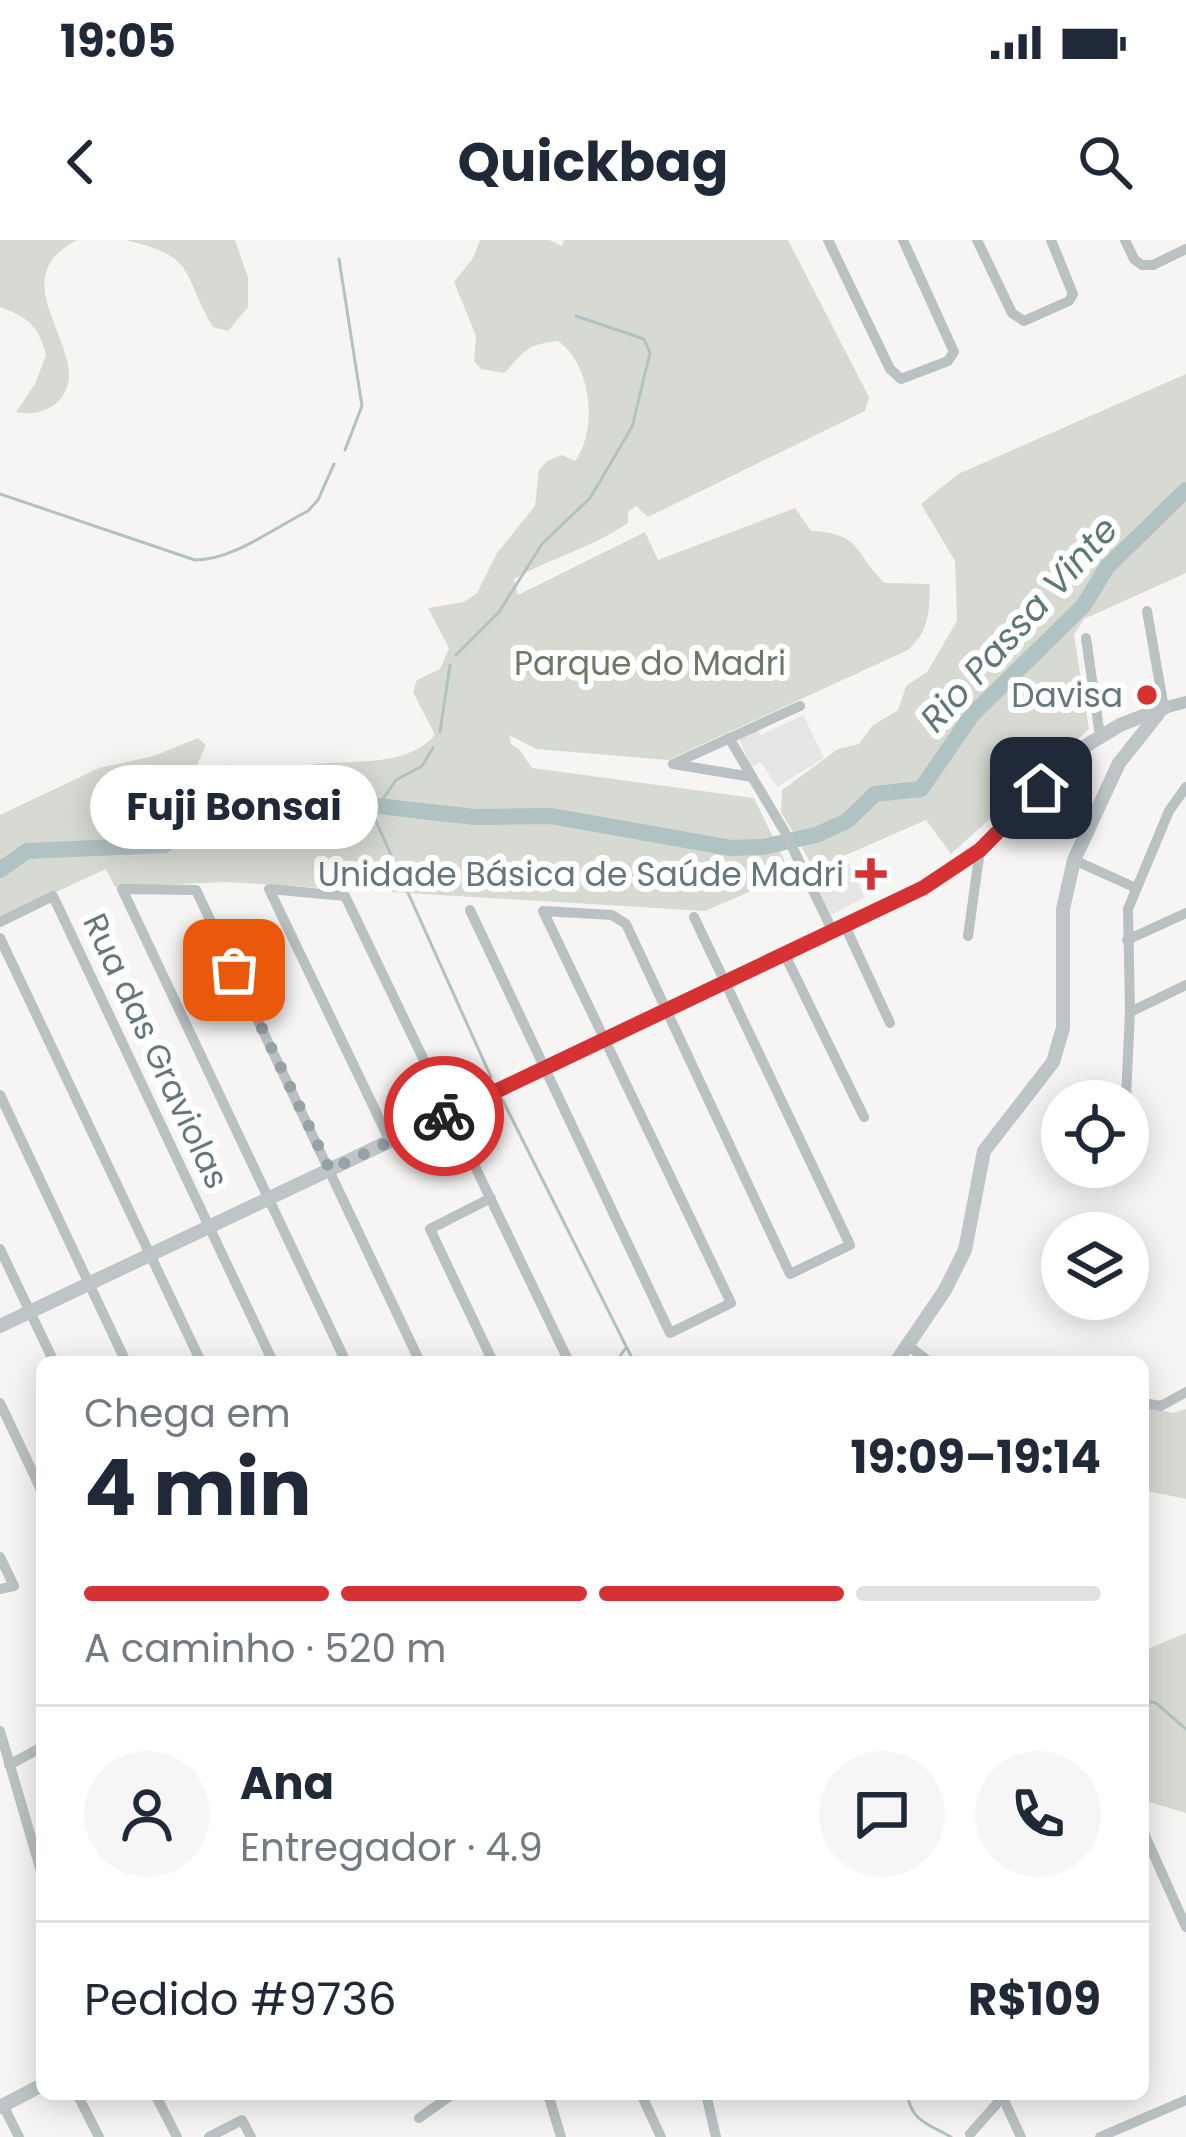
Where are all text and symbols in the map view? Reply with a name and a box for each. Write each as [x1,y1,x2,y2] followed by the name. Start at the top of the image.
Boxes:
[60,10,176,73] text: 19:05
[458,124,728,200] text: Quickbag
[48,129,114,195] icon: back
[1072,129,1138,195] icon: search
[908,505,1130,743] water label: Rio Passa Vinte
[514,640,786,687] park label: Parque do Madri
[1011,672,1123,719] place label: Davisa
[1134,682,1160,708] marker: Davisa
[990,737,1092,839] pin
[1008,755,1074,821] icon: home
[90,766,378,850] callout: Fuji Bonsai
[126,779,342,834] text: Fuji Bonsai
[318,851,844,898] place label: Unidade Básica de Saúde Madri
[855,858,887,890] marker: Unidade Básica de Saúde Madri
[72,906,240,1196] street label: Rua das Graviolas
[183,919,285,1021] pin
[201,937,267,1003] icon: bag
[384,1056,504,1176] courier
[1041,1080,1149,1320] map controls
[1041,1080,1149,1188] button: locate
[411,1083,477,1149] icon: bike
[1041,1212,1149,1320] button: layers
[84,1386,291,1441] text: Chega em
[851,1426,1101,1489] text: 19:09–19:14
[84,1433,312,1542] text: 4 min
[84,1621,446,1676] text: A caminho · 520 m
[84,1751,210,1877] button: person
[819,1751,945,1877] button: chat
[975,1751,1101,1877] button: phone
[240,1752,334,1815] text: Ana
[240,1820,543,1875] text: Entregador · 4.9
[84,1968,396,2031] text: Pedido #9736
[968,1968,1101,2031] text: R$109

